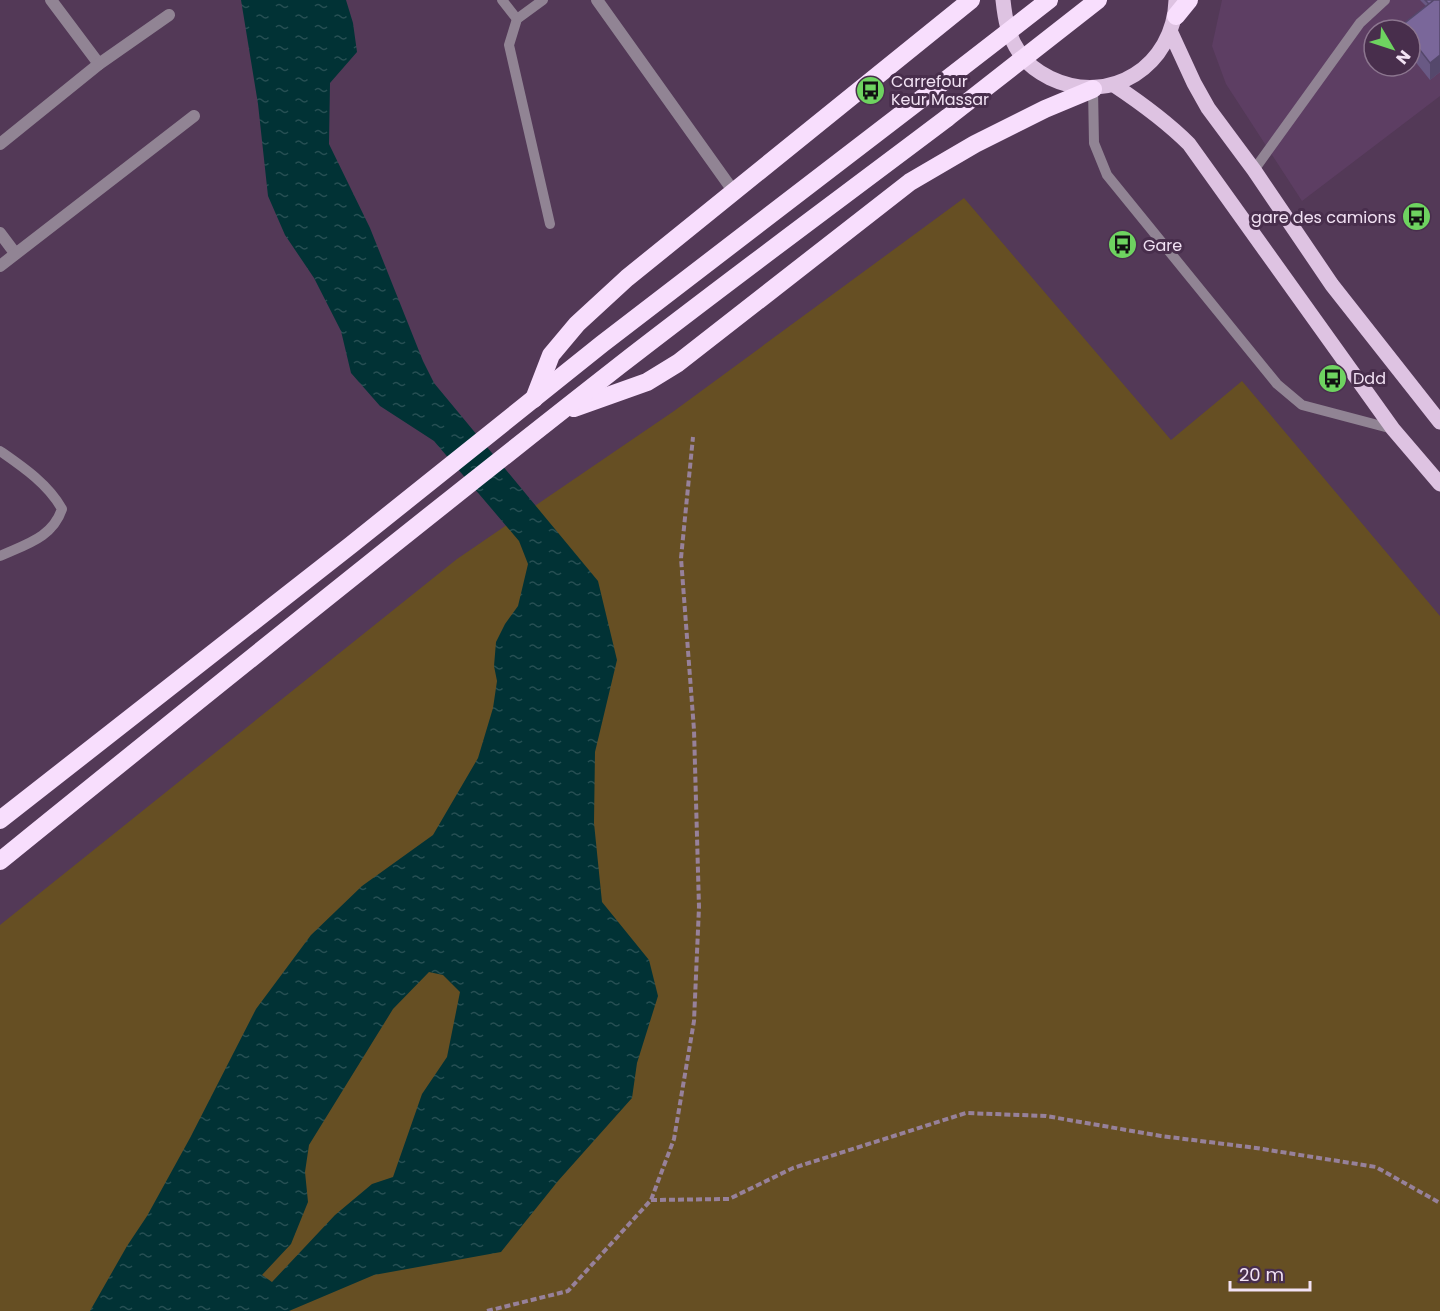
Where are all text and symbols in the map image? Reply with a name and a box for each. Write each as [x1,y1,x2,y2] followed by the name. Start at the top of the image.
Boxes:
[1362,18,1422,78] north arrow
[1391,45,1416,69] text: N
[891,70,989,111] place label: Carrefour Keur Massar
[854,74,886,106] bus stop icon: Carrefour Keur Massar
[1401,201,1433,233] bus stop icon: gare des camions
[1251,206,1396,229] place label: gare des camions
[1106,229,1138,261] bus stop icon: Gare
[1143,234,1182,257] place label: Gare
[1316,362,1348,394] bus stop icon: Ddd
[1353,367,1386,390] place label: Ddd
[1230,1254,1310,1292] scale bar
[1239,1262,1284,1287] text: 20 m

